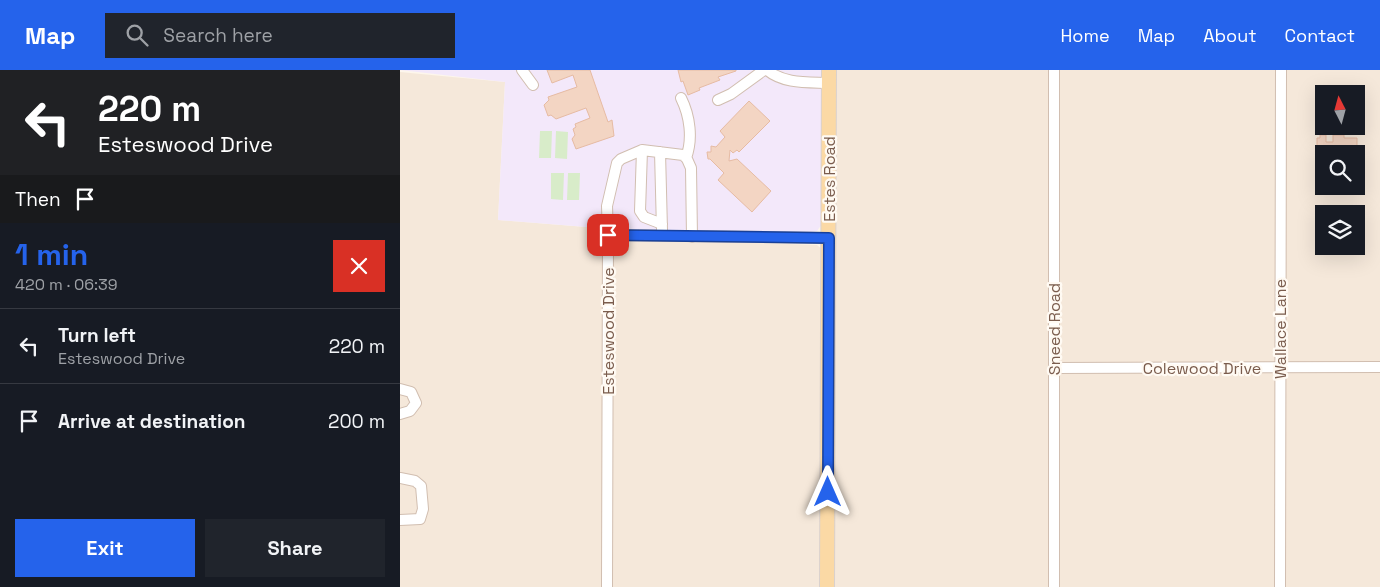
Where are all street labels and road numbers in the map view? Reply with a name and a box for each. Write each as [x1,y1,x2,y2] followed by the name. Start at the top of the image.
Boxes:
[819,136,840,222] street label: Estes Road
[598,267,619,395] street label: Esteswood Drive
[1270,279,1291,379] street label: Wallace Lane
[1044,283,1065,375] street label: Sneed Road
[1143,358,1261,379] street label: Colewood Drive

